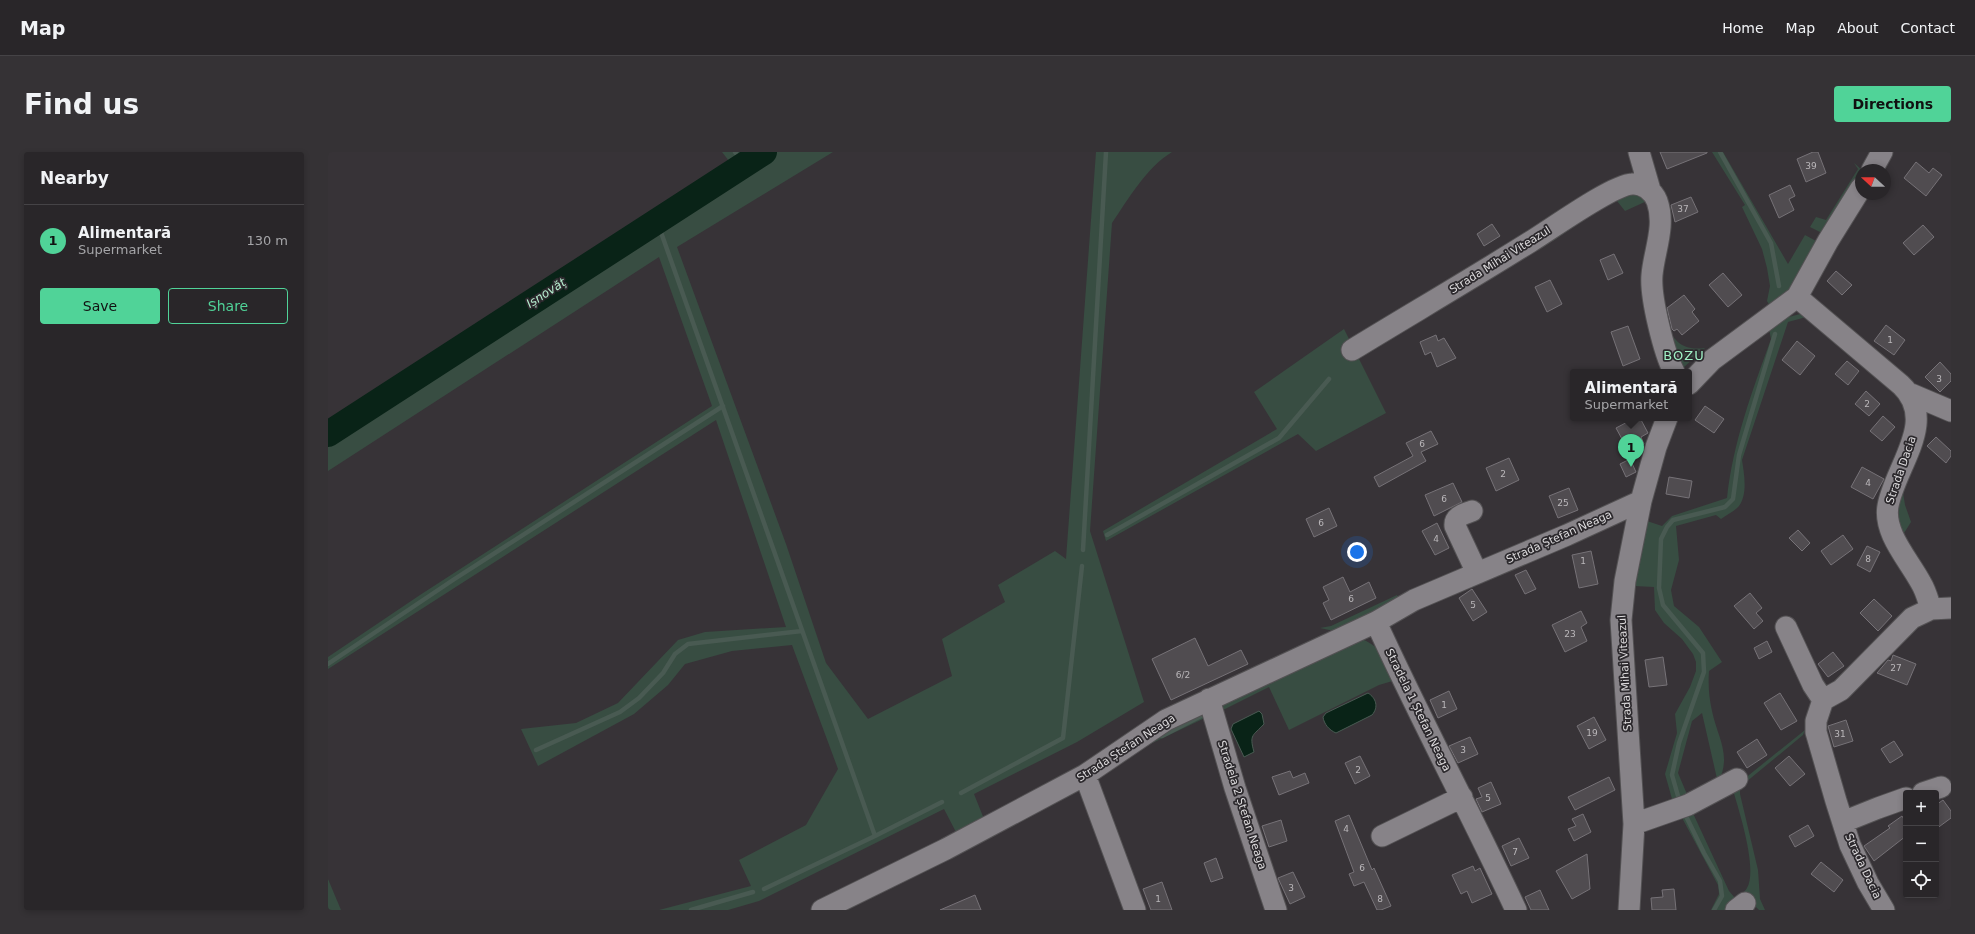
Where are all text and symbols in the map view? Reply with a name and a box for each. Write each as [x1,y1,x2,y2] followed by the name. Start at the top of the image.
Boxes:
[20,17,65,39] text: Map
[1722,20,1764,36] text: Home
[1786,20,1815,36] text: Map
[1837,20,1879,36] text: About
[1901,20,1955,36] text: Contact
[1834,86,1951,122] button: Directions
[24,88,139,121] text: Find us
[1805,161,1817,171] house number: 39
[1855,164,1891,200] north arrow
[40,168,109,188] text: Nearby
[1677,204,1689,214] house number: 37
[78,224,171,242] text: Alimentară
[1447,224,1553,296] street label: Strada Mihai Viteazul
[48,233,58,248] text: 1
[246,233,288,248] text: 130 m
[78,242,162,257] text: Supermarket
[524,274,569,311] water label: Ișnovăț
[40,288,160,324] button: Save
[168,288,288,324] button: Share
[1887,335,1893,345] house number: 1
[1663,348,1705,363] district label: BOZU
[1570,369,1692,421] popup
[1936,374,1942,384] house number: 3
[1584,379,1678,397] text: Alimentară
[1584,397,1668,412] text: Supermarket
[1864,399,1870,409] house number: 2
[1618,434,1644,467] pin: 1
[1883,434,1919,506] street label: Strada Dacia
[1419,439,1425,449] house number: 6
[1500,469,1506,479] house number: 2
[1865,478,1871,488] house number: 4
[1441,494,1447,504] house number: 6
[1557,498,1569,508] house number: 25
[1504,508,1614,566] street label: Strada Ștefan Neaga
[1318,518,1324,528] house number: 6
[1433,534,1439,544] house number: 4
[1347,542,1367,562] your location
[1865,554,1871,564] house number: 8
[1580,556,1586,566] house number: 1
[1348,594,1354,604] house number: 6
[1470,600,1476,610] house number: 5
[1615,614,1635,732] street label: Strada Mihai Viteazul
[1564,629,1576,639] house number: 23
[1383,647,1453,773] street label: Stradela 1 Ștefan Neaga
[1890,663,1902,673] house number: 27
[1176,670,1190,680] house number: 6/2
[1441,700,1447,710] house number: 1
[1074,711,1178,785] street label: Strada Ștefan Neaga
[1586,728,1598,738] house number: 19
[1834,729,1846,739] house number: 31
[1215,739,1269,871] street label: Stradela 2 Ștefan Neaga
[1460,745,1466,755] house number: 3
[1355,765,1361,775] house number: 2
[1903,790,1939,898] map controls
[1903,790,1939,826] button: +
[1485,793,1491,803] house number: 5
[1343,824,1349,834] house number: 4
[1903,826,1939,862] button: −
[1842,831,1884,901] street label: Strada Dacia
[1512,847,1518,857] house number: 7
[1903,862,1939,898] button: locate
[1359,863,1365,873] house number: 6
[1288,883,1294,893] house number: 3
[1155,894,1161,904] house number: 1
[1377,894,1383,904] house number: 8

